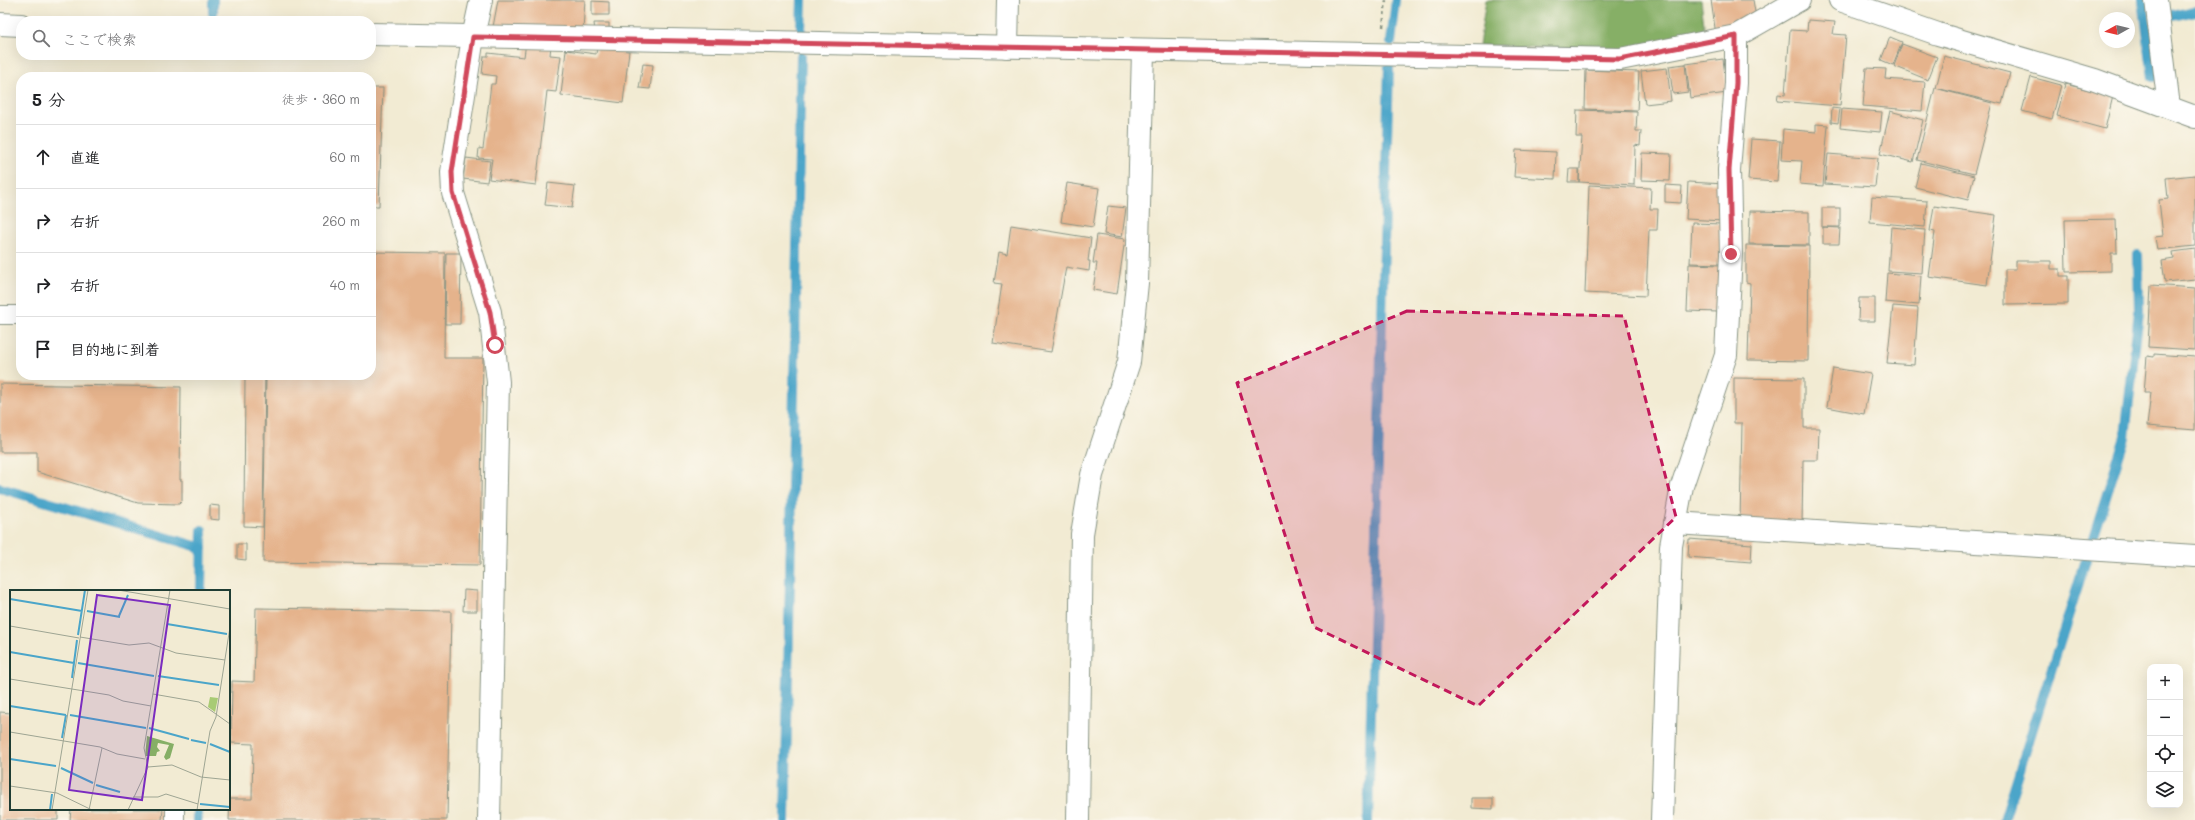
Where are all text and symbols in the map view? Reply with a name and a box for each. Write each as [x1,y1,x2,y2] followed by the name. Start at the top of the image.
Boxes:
[2099,12,2135,48] north arrow
[16,16,376,60] search box
[30,27,52,49] icon: search
[62,29,137,49] text: ここで検索
[32,88,65,110] text: 5 分
[282,90,360,107] text: 徒歩 · 360 m
[32,146,54,168] icon: ahead
[70,147,100,167] text: 直進
[330,148,360,165] text: 60 m
[32,210,54,232] icon: right
[70,211,100,231] text: 右折
[322,212,360,229] text: 260 m
[1722,245,1740,263] route end
[32,274,54,296] icon: right
[70,275,100,295] text: 右折
[330,276,360,293] text: 40 m
[486,336,504,354] route start
[32,338,54,360] icon: arrive
[70,339,160,359] text: 目的地に到着
[10,590,230,810] inset map
[2147,664,2183,808] map controls
[2147,664,2183,700] button: +
[2147,700,2183,736] button: −
[2147,736,2183,772] button: locate
[2147,772,2183,808] button: layers

